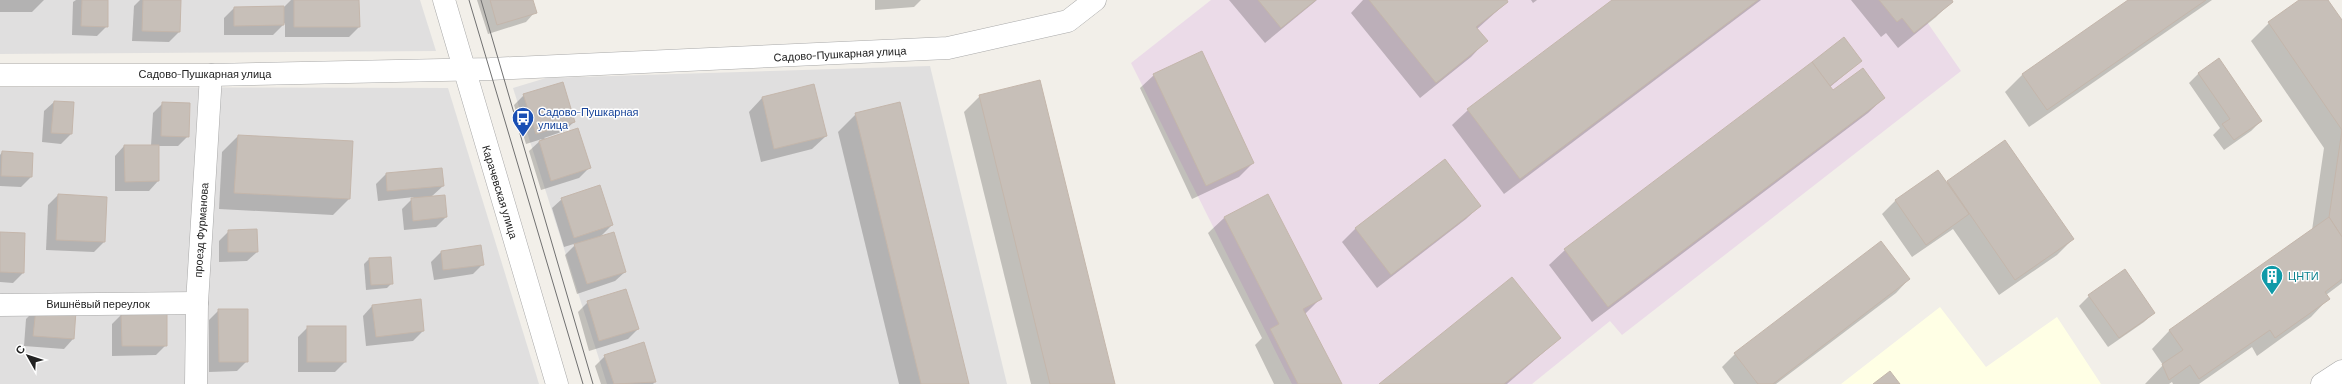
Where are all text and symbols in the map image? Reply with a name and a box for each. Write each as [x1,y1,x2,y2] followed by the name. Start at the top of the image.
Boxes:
[773,43,908,63] street label: Садово-Пушкарная улица
[138,67,272,80] street label: Садово-Пушкарная улица
[510,105,536,138] bus stop icon: Садово-Пушкарная улица
[538,105,639,131] place label: Садово-Пушкарная улица
[480,143,521,241] street label: Карачевская улица
[191,181,210,278] street label: проезд Фурманова
[2259,263,2285,296] building icon: ЦНТИ
[2288,269,2319,282] place label: ЦНТИ
[46,297,150,310] street label: Вишнёвый переулок
[8,336,48,376] north arrow
[12,342,27,357] text: С

